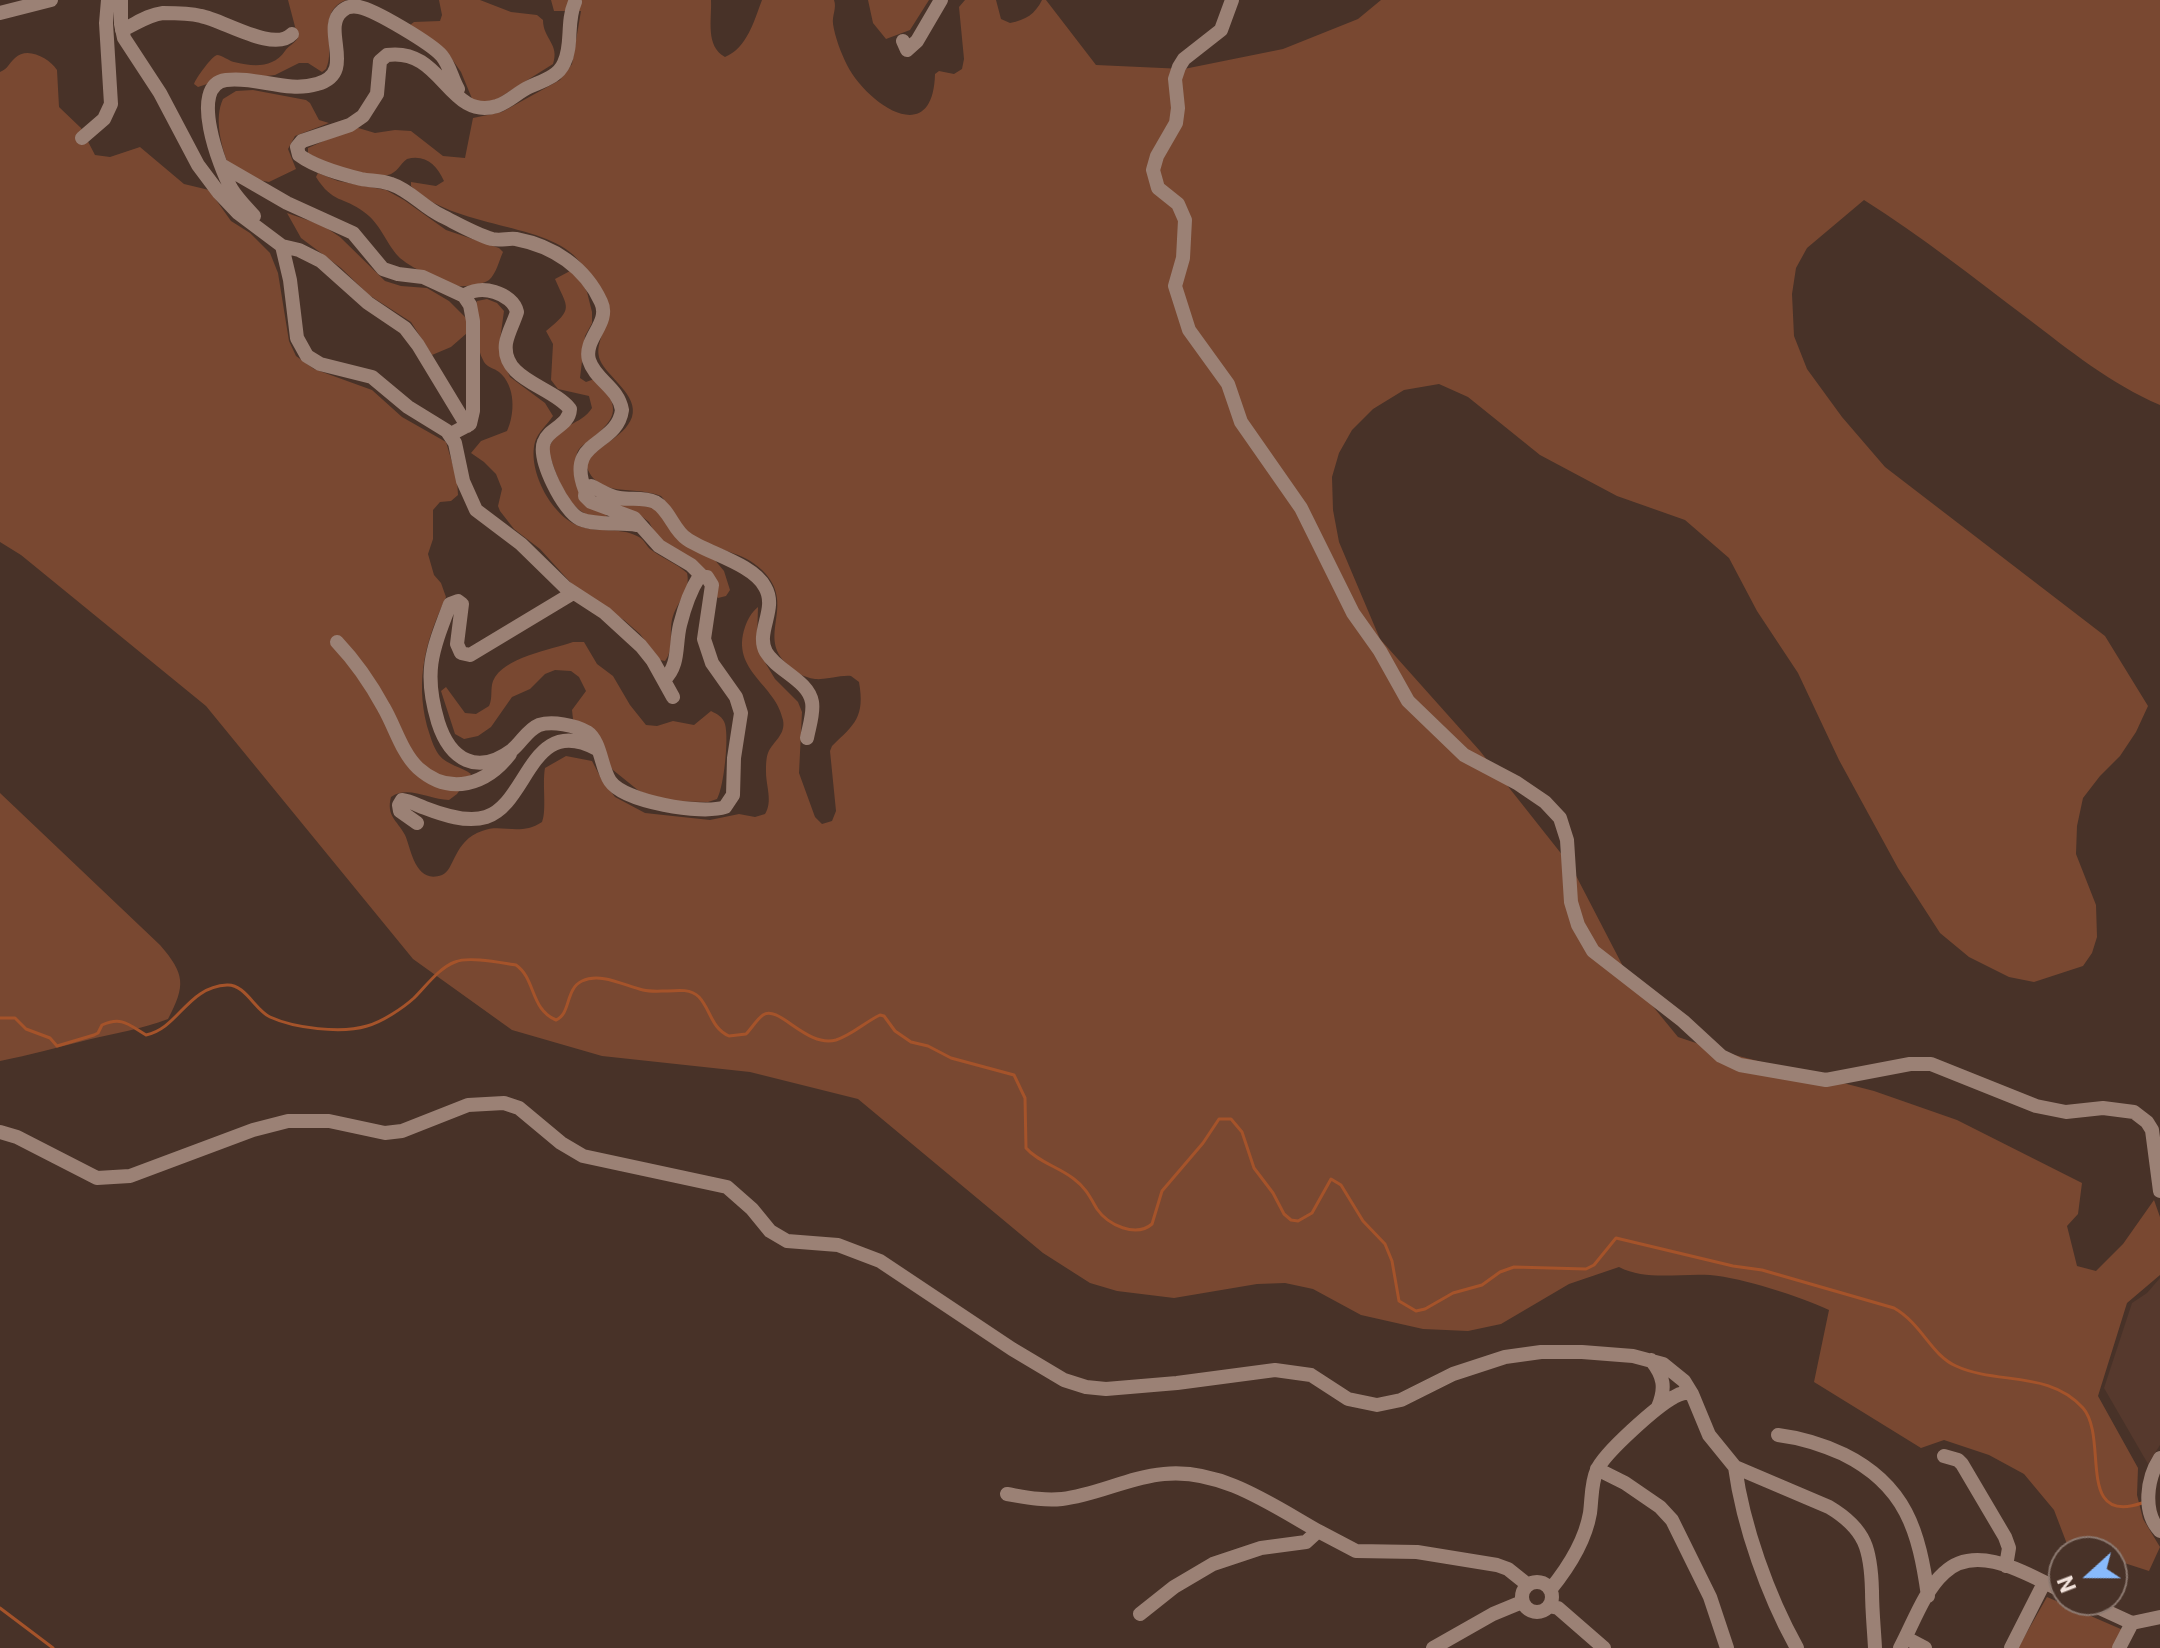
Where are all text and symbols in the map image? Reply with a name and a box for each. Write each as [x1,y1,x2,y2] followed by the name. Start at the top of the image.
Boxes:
[2048,1536,2128,1616] north arrow
[2053,1572,2081,1596] text: N

